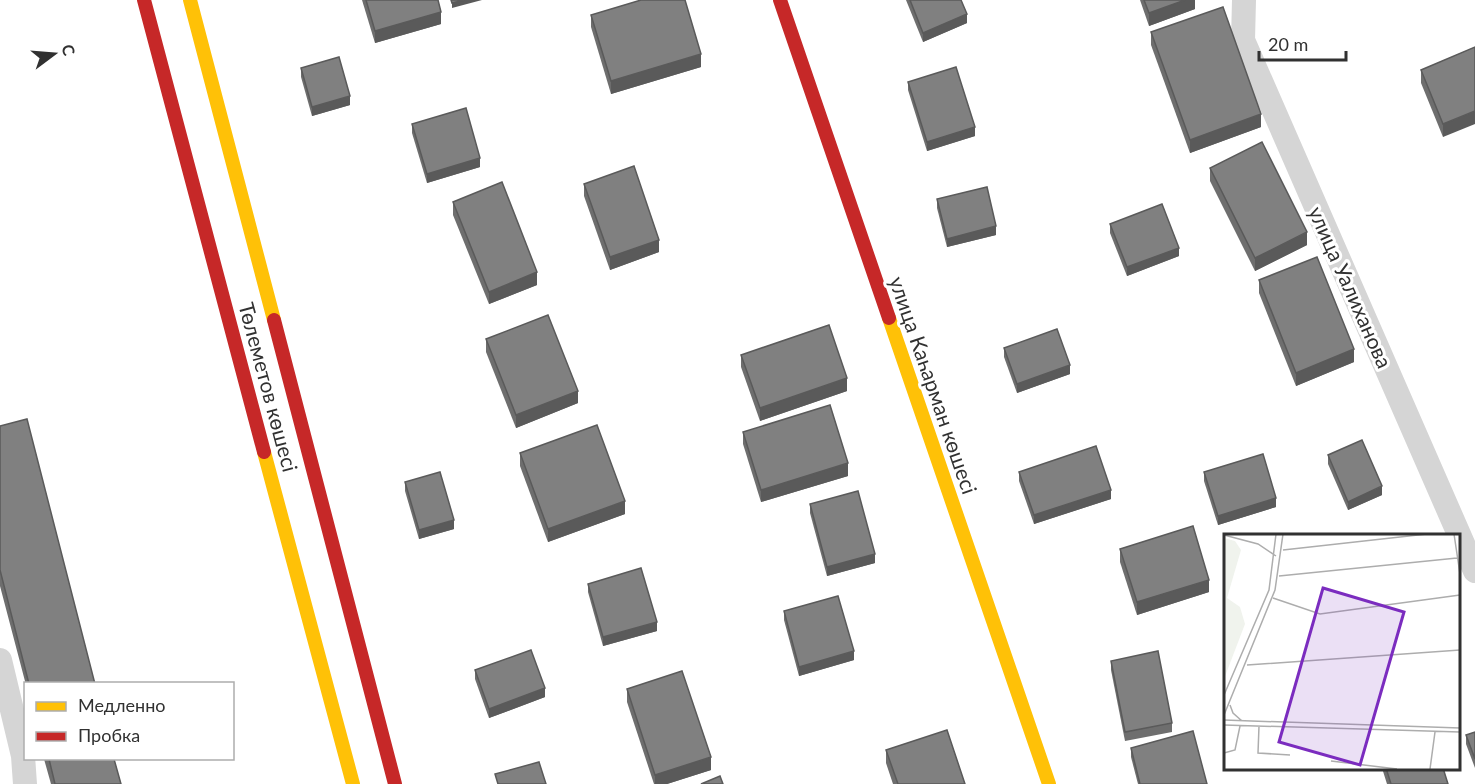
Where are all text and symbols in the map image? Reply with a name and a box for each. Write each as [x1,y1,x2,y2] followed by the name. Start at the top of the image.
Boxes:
[24,24,84,84] north arrow
[1259,24,1346,62] scale bar
[1268,33,1308,55] text: 20 m
[58,42,80,58] text: С
[1304,202,1398,372] street label: улица Уалиханова
[885,273,983,497] street label: улица Каһарман көшесі
[234,300,304,474] street label: Төлеметов көшесі
[1224,534,1460,769] inset map
[24,682,234,760] legend
[78,694,166,716] text: Медленно
[78,724,140,746] text: Пробка

